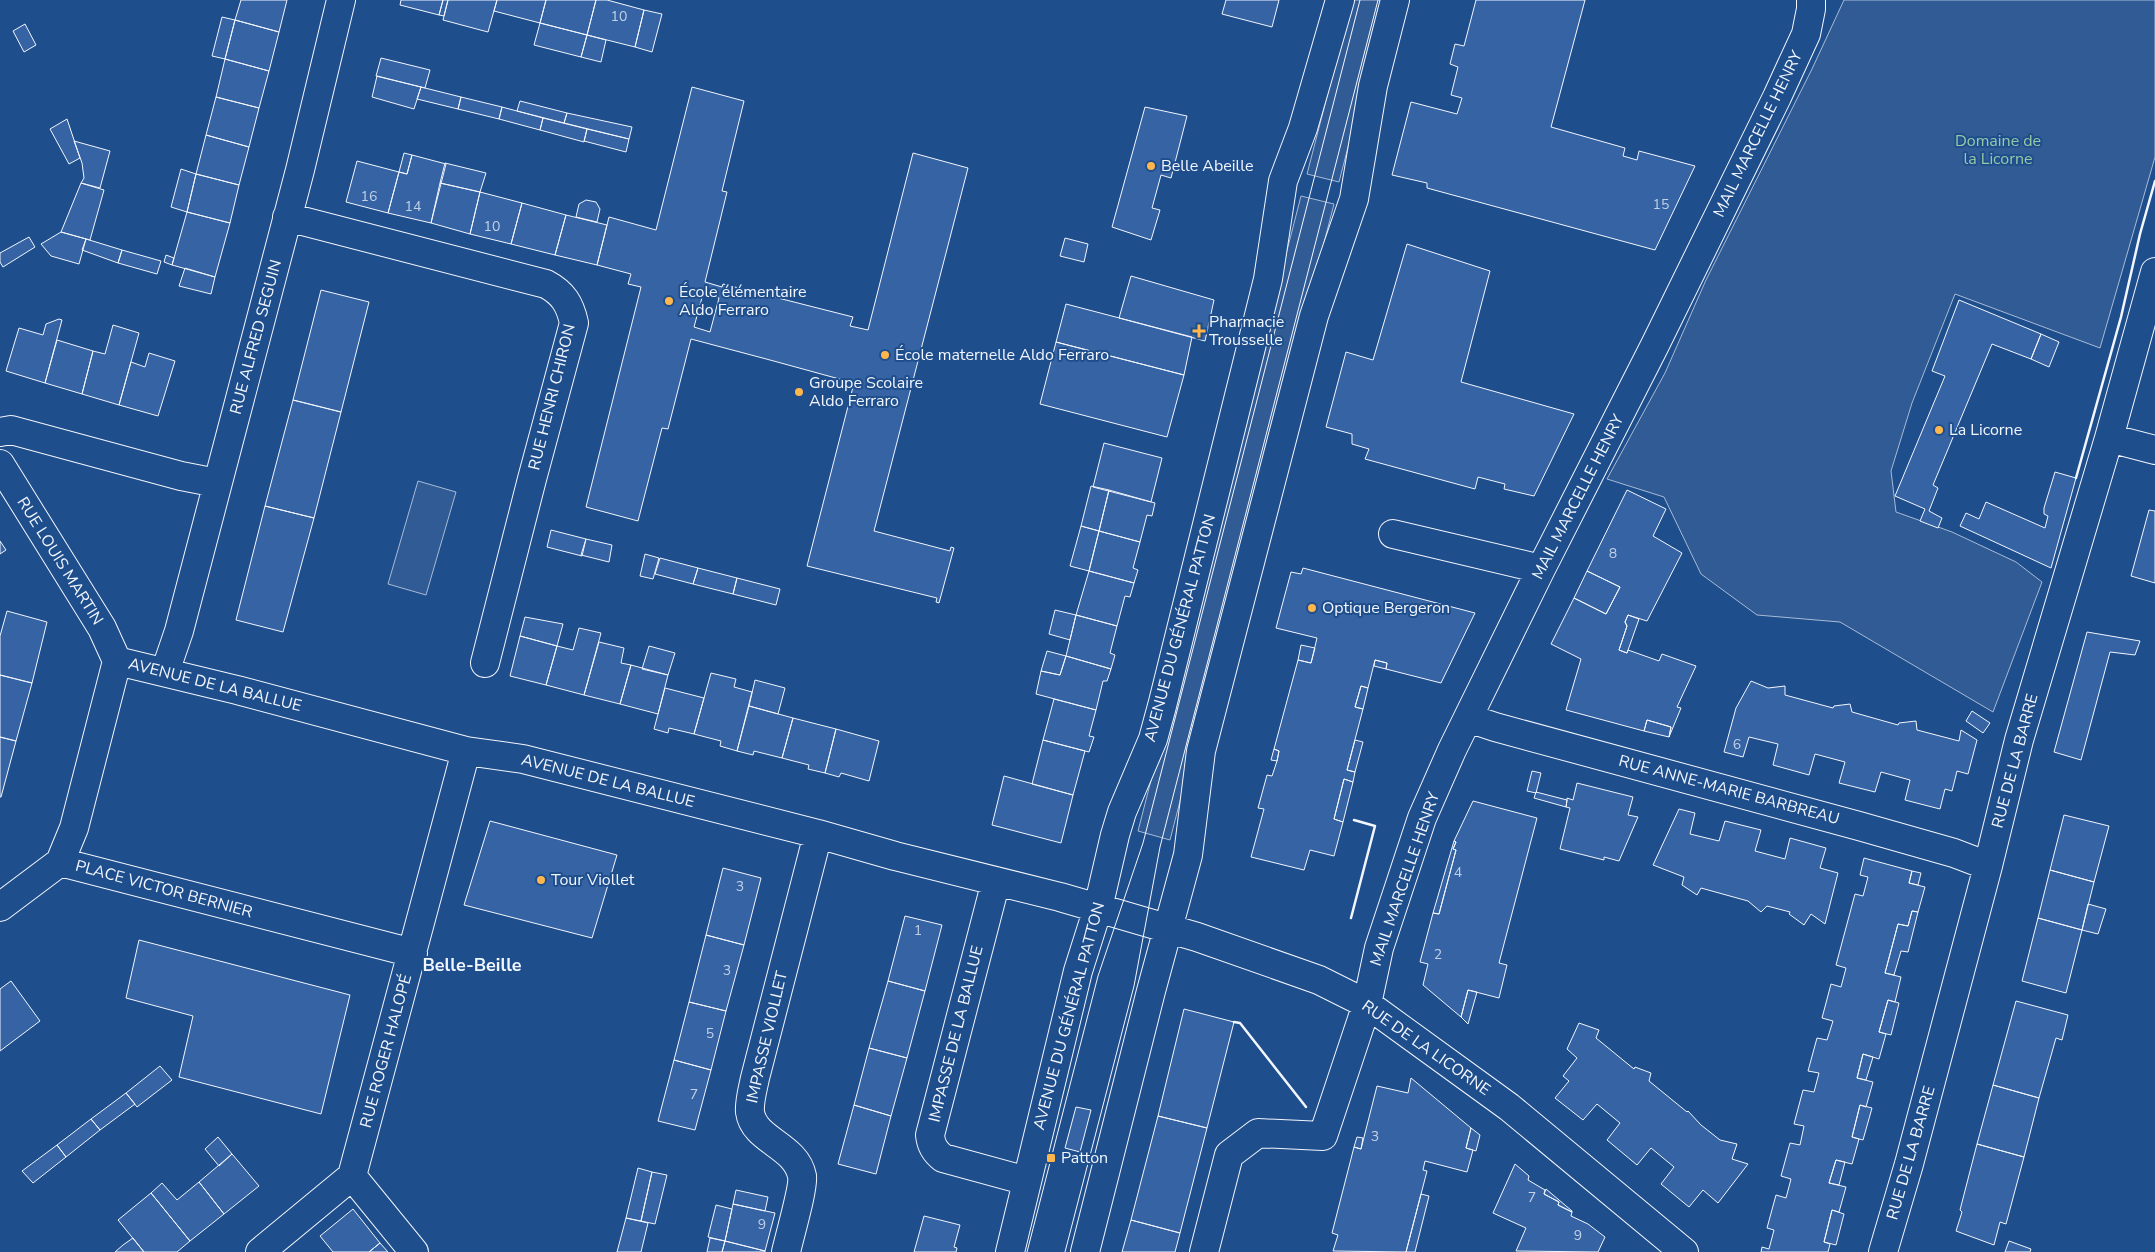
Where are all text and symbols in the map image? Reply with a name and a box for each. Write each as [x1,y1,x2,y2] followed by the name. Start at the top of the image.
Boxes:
[611,7,627,26] house number: 10
[1708,47,1808,221] street label: MAIL MARCELLE HENRY
[1955,130,2041,170] park label: Domaine de la Licorne
[1161,155,1253,177] place label: Belle Abeille
[1145,160,1157,172] marker: Belle Abeille
[361,187,377,206] house number: 16
[1653,195,1669,214] house number: 15
[405,197,421,216] house number: 14
[484,217,500,236] house number: 10
[225,257,287,417] street label: RUE ALFRED SEGUIN
[679,281,807,321] place label: École élémentaire Aldo Ferraro
[663,295,675,307] marker: École élémentaire Aldo Ferraro
[1209,311,1284,351] place label: Pharmacie Trousselle
[523,322,581,472] street label: RUE HENRI CHIRON
[1193,325,1205,337] marker: Pharmacie Trousselle
[895,344,1109,366] place label: École maternelle Aldo Ferraro
[879,349,891,361] marker: École maternelle Aldo Ferraro
[809,372,923,412] place label: Groupe Scolaire Aldo Ferraro
[793,386,805,398] marker: Groupe Scolaire Aldo Ferraro
[1527,410,1629,583] street label: MAIL MARCELLE HENRY
[1949,419,2022,441] place label: La Licorne
[1933,424,1945,436] marker: La Licorne
[12,493,108,629] street label: RUE LOUIS MARTIN
[1139,512,1221,744] street label: AVENUE DU GÉNÉRAL PATTON
[1609,544,1617,563] house number: 8
[1322,597,1450,619] place label: Optique Bergeron
[1306,602,1318,614] marker: Optique Bergeron
[126,653,304,717] street label: AVENUE DE LA BALLUE
[1986,691,2044,831] street label: RUE DE LA BARRE
[1733,735,1741,754] house number: 6
[519,749,697,813] street label: AVENUE DE LA BALLUE
[1616,750,1842,830] street label: RUE ANNE-MARIE BARBREAU
[1365,789,1445,969] street label: MAIL MARCELLE HENRY
[73,855,255,923] street label: PLACE VICTOR BERNIER
[1454,863,1462,882] house number: 4
[551,869,635,891] place label: Tour Viollet
[535,874,547,886] marker: Tour Viollet
[736,877,744,896] house number: 3
[1028,900,1110,1132] street label: AVENUE DU GÉNÉRAL PATTON
[914,921,922,940] house number: 1
[923,943,989,1125] street label: IMPASSE DE LA BALLUE
[1434,945,1442,964] house number: 2
[422,953,522,977] district label: Belle-Beille
[723,961,731,980] house number: 3
[741,968,793,1105] street label: IMPASSE VIOLLET
[355,972,417,1130] street label: RUE ROGER HALOPÉ
[1357,995,1495,1101] street label: RUE DE LA LICORNE
[706,1024,714,1043] house number: 5
[1881,1083,1941,1223] street label: RUE DE LA BARRE
[690,1085,698,1104] house number: 7
[1371,1127,1379,1146] house number: 3
[1061,1147,1108,1169] place label: Patton
[1045,1152,1057,1164] marker: Patton
[1528,1188,1536,1207] house number: 7
[758,1215,766,1234] house number: 9
[1574,1226,1582,1245] house number: 9

